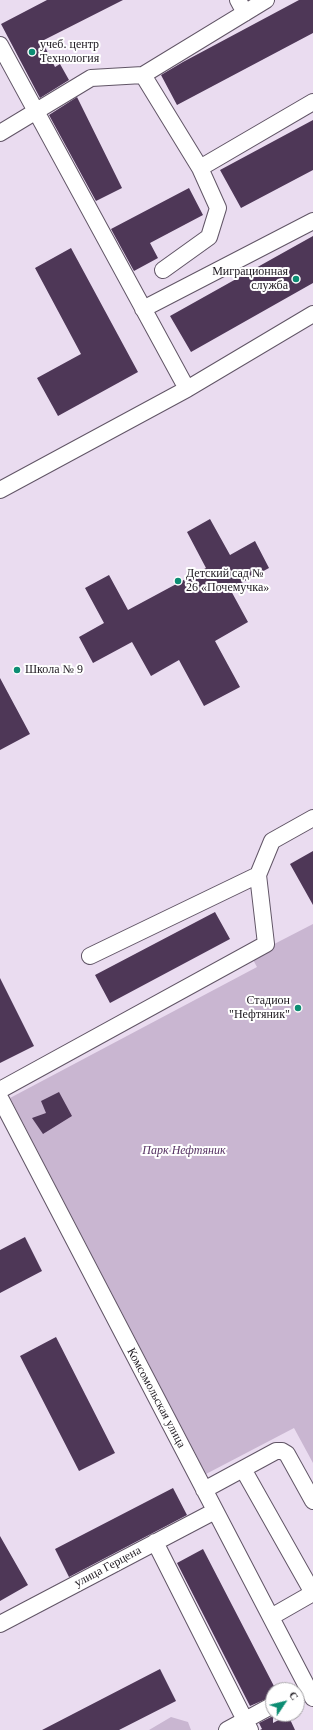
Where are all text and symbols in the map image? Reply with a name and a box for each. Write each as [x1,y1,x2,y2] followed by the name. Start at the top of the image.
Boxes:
[40,38,99,66] place label: учеб. центр Технология
[27,47,37,57] marker: учеб. центр Технология
[212,265,288,293] place label: Миграционная служба
[291,274,301,284] marker: Миграционная служба
[186,567,269,595] place label: Детский сад № 26 «Почемучка»
[173,576,183,586] marker: Детский сад № 26 «Почемучка»
[25,663,83,677] place label: Школа № 9
[12,665,22,675] marker: Школа № 9
[229,994,290,1022] place label: Стадион "Нефтяник"
[293,1003,303,1013] marker: Стадион "Нефтяник"
[142,1144,226,1158] park label: Парк Нефтяник
[124,1346,188,1450] street label: Комсомольская улица
[72,1543,144,1591] street label: улица Герцена
[265,1682,305,1722] north arrow
[287,1689,301,1702] text: С

